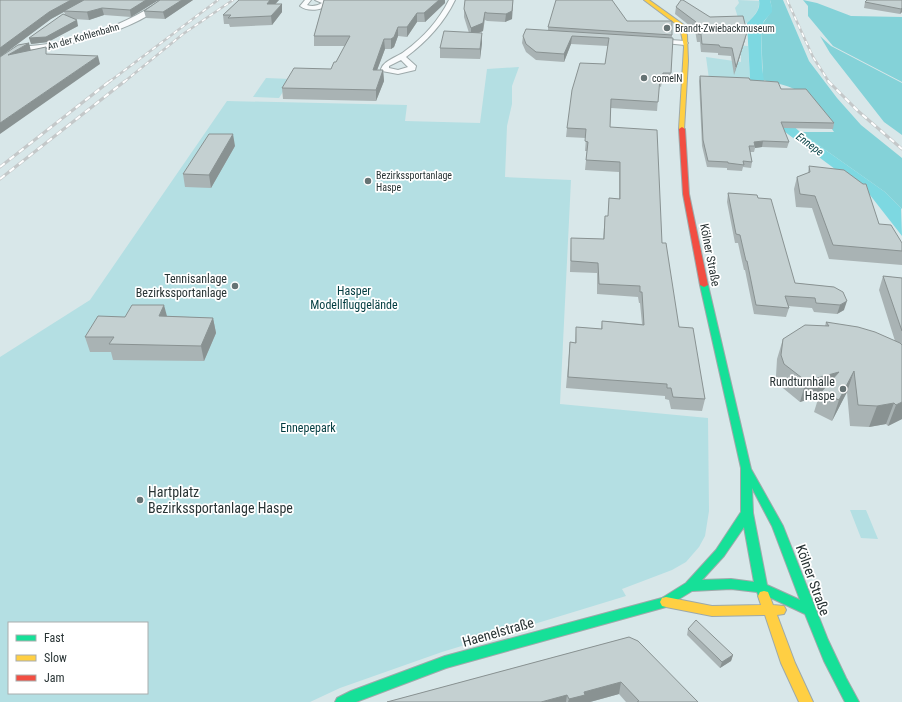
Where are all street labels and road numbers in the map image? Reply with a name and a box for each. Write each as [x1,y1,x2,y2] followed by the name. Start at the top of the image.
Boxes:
[46,21,121,52] street label: An der Kohlenbahn
[697,222,723,288] street label: Kölner Straße
[793,542,833,618] street label: Kölner Straße
[460,614,536,650] street label: Haenelstraße

